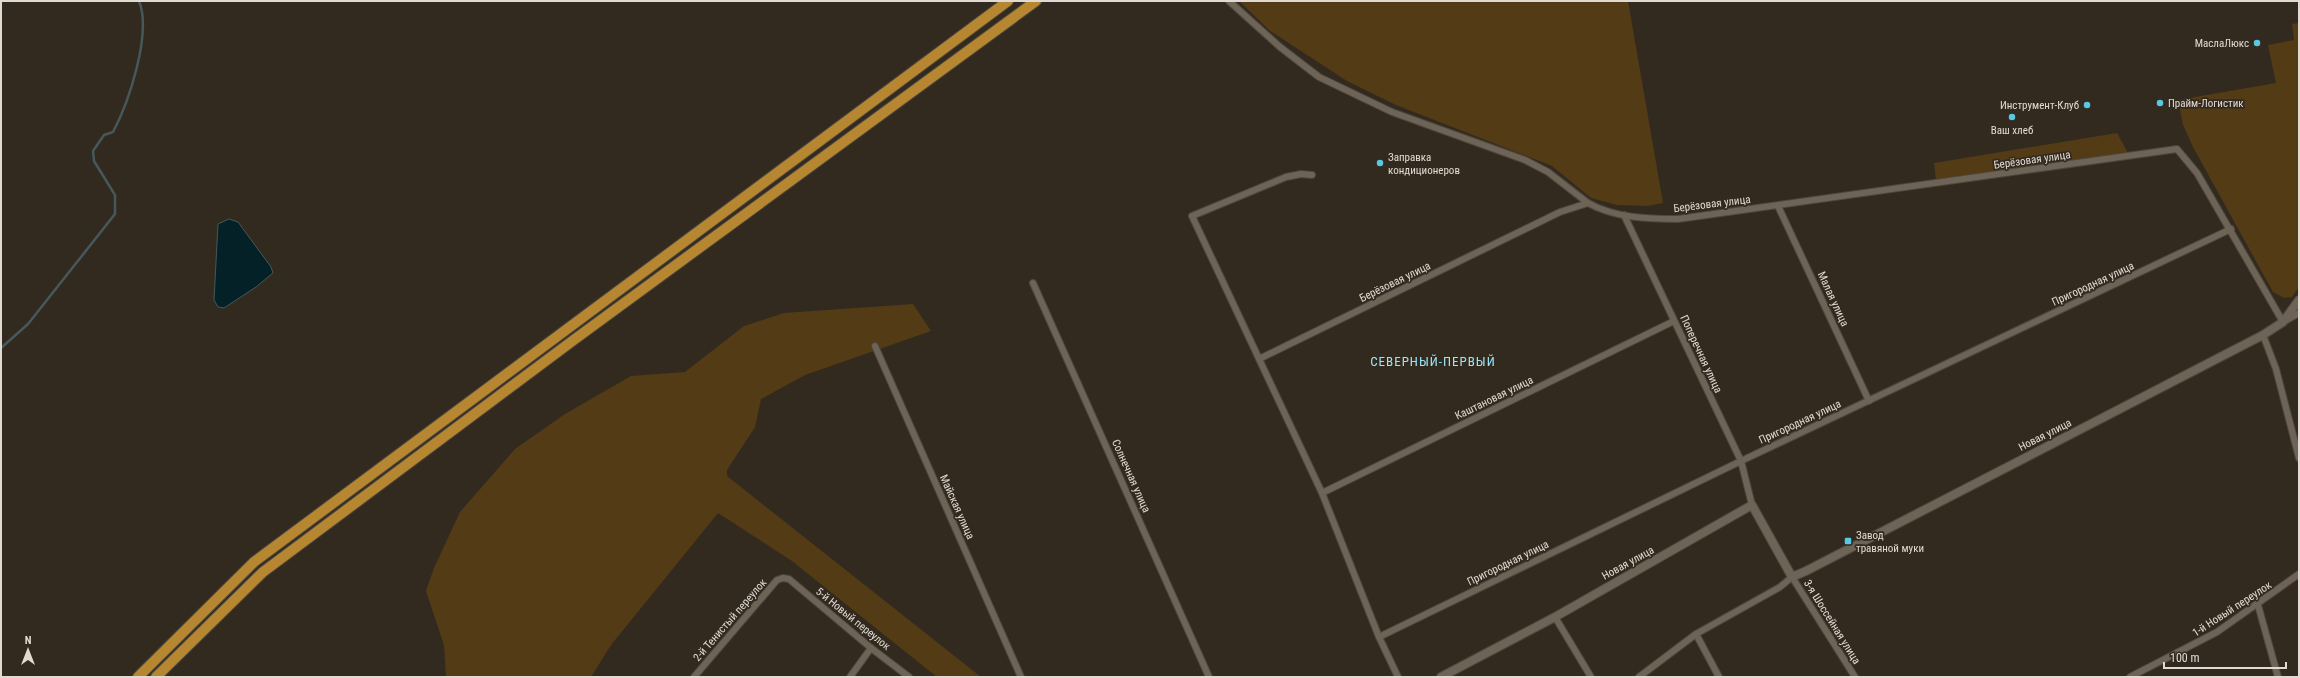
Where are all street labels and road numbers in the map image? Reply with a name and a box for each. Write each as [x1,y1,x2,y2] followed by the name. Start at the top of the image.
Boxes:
[1993,148,2071,172] street label: Берёзовая улица
[1673,193,1751,215] street label: Берёзовая улица
[1357,259,1433,305] street label: Берёзовая улица
[2050,259,2136,309] street label: Пригородная улица
[1815,270,1851,328] street label: Малая улица
[1677,313,1725,395] street label: Поперечная улица
[1453,373,1535,423] street label: Каштановая улица
[1757,397,1843,447] street label: Пригородная улица
[2016,416,2074,454] street label: Новая улица
[1109,437,1153,515] street label: Солнечная улица
[937,473,977,541] street label: Майская улица
[1465,538,1551,588] street label: Пригородная улица
[1600,543,1656,583] street label: Новая улица
[691,576,770,664] street label: 2-й Тенистый переулок
[1801,578,1863,666] street label: 3-я Шоссейная улица
[2190,578,2275,639] street label: 1-й Новый переулок
[813,585,893,653] street label: 5-й Новый переулок

